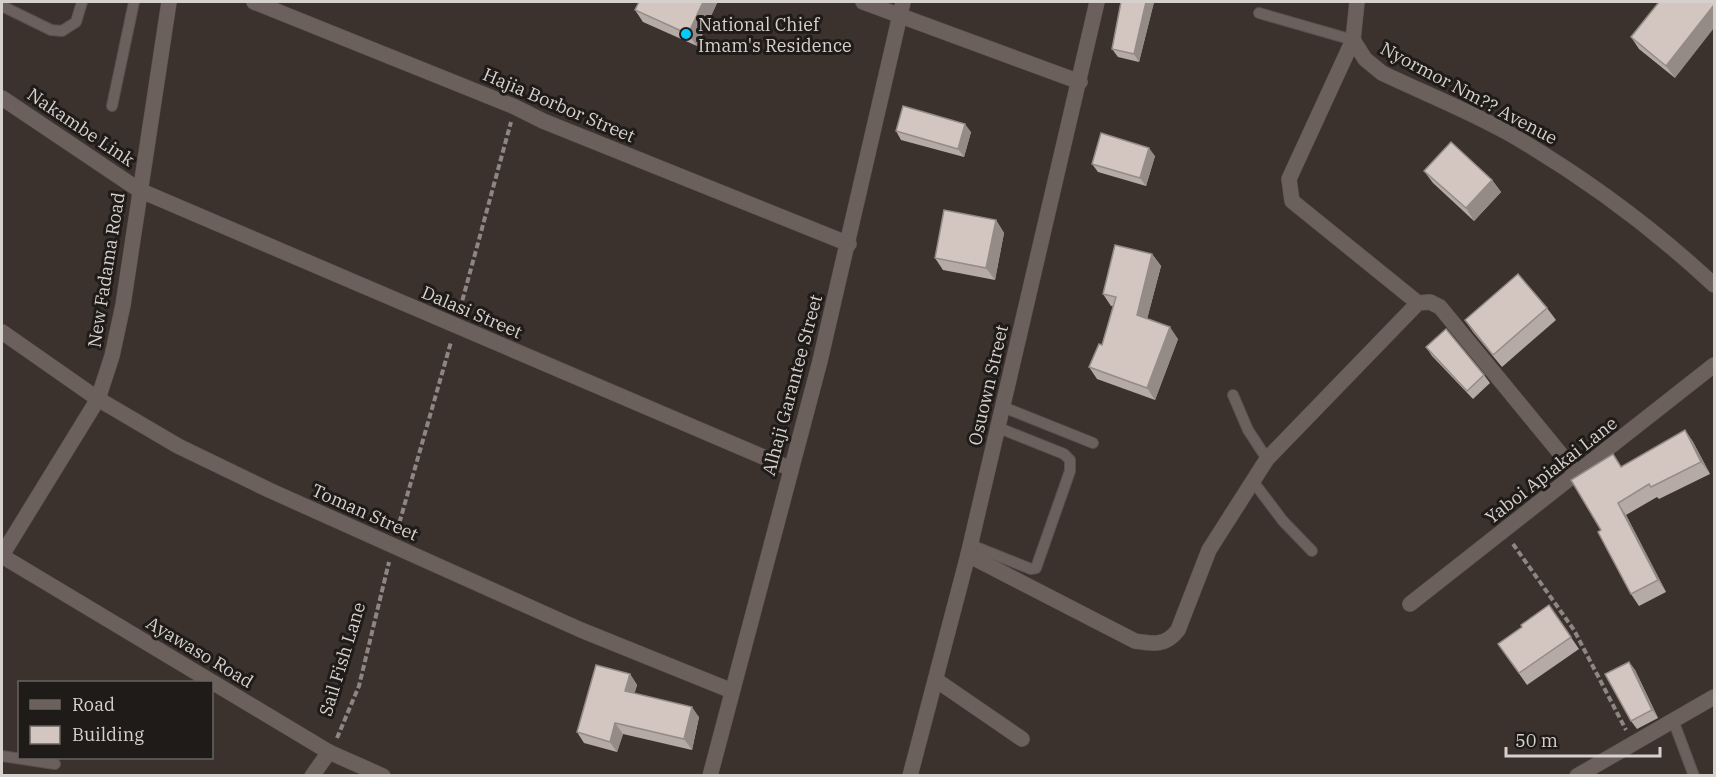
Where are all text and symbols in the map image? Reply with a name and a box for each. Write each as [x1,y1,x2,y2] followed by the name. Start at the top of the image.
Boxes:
[698,13,852,57] place label: National Chief Imam's Residence
[679,27,693,41] marker: National Chief Imam's Residence
[1377,37,1561,149] street label: Nyormor Nm?? Avenue
[479,63,639,147] street label: Hajia Borbor Street
[23,83,139,172] street label: Nakambe Link
[82,191,130,349] street label: New Fadama Road
[418,281,526,343] street label: Dalasi Street
[757,292,827,478] street label: Alhaji Garantee Street
[963,322,1013,448] street label: Osuown Street
[1480,411,1622,529] street label: Yaboi Apiakai Lane
[308,478,422,546] street label: Toman Street
[314,599,370,719] street label: Sail Fish Lane
[142,611,258,693] street label: Ayawaso Road
[18,681,213,759] legend
[72,693,115,716] text: Road
[1506,720,1660,758] scale bar
[72,723,144,746] text: Building
[1515,729,1558,752] text: 50 m

